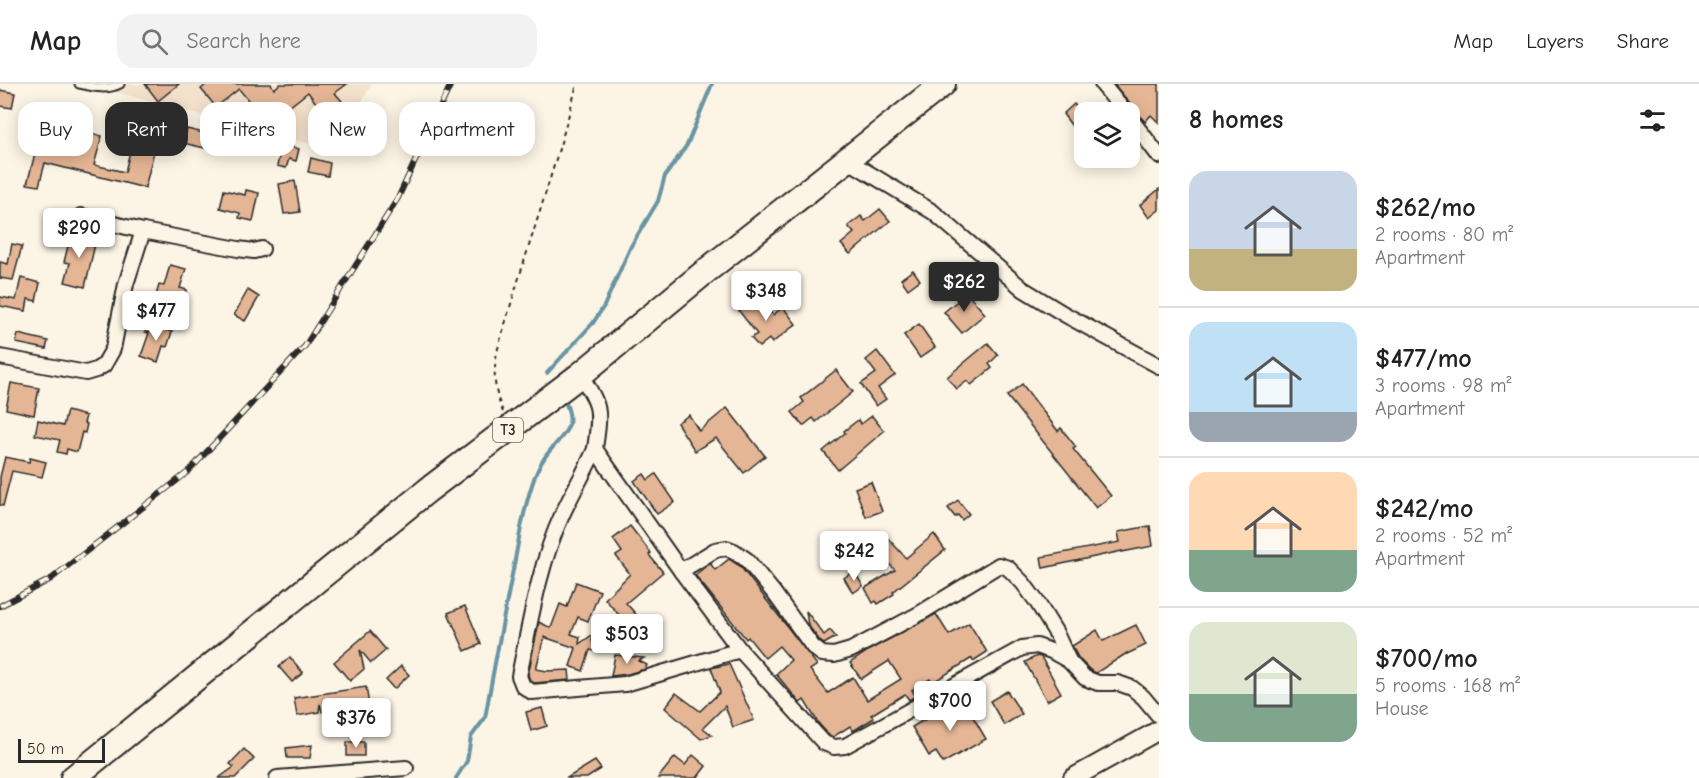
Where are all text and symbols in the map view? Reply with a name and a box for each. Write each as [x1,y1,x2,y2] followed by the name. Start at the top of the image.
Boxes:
[117,14,537,68] search box
[30,25,81,57] text: Map
[138,25,171,58] icon: search
[186,28,301,54] text: Search here
[1454,29,1493,53] text: Map
[1526,29,1584,53] text: Layers
[1617,29,1669,53] text: Share
[18,102,93,156] chip: Buy
[105,102,188,156] chip: Rent
[200,102,296,156] chip: Filters
[308,102,387,156] chip: New
[399,102,535,156] chip: Apartment
[1074,102,1140,168] map controls
[1074,102,1140,168] button: layers
[1636,104,1669,137] icon: filters
[1189,105,1283,135] text: 8 homes
[1375,193,1476,223] text: $262/mo
[1237,195,1309,267] icon: home
[43,208,115,259] pin: $290
[57,216,101,239] text: $290
[1375,223,1513,246] text: 2 rooms · 80 m²
[1375,246,1465,269] text: Apartment
[928,262,1000,313] pin: $262
[943,270,985,293] text: $262
[730,271,802,322] pin: $348
[745,279,787,302] text: $348
[120,291,192,342] pin: $477
[136,299,176,322] text: $477
[1375,344,1472,374] text: $477/mo
[1237,346,1309,418] icon: home
[1375,374,1511,397] text: 3 rooms · 98 m²
[1375,397,1465,420] text: Apartment
[493,418,523,442] road number: T3
[1375,494,1474,524] text: $242/mo
[1237,496,1309,568] icon: home
[1375,524,1512,547] text: 2 rooms · 52 m²
[818,531,890,582] pin: $242
[834,539,874,562] text: $242
[1375,547,1465,570] text: Apartment
[591,614,663,665] pin: $503
[605,622,649,645] text: $503
[1375,644,1478,674] text: $700/mo
[1237,646,1309,718] icon: home
[1375,674,1520,697] text: 5 rooms · 168 m²
[914,681,986,732] pin: $700
[928,689,972,712] text: $700
[1375,697,1429,720] text: House
[320,698,392,749] pin: $376
[336,706,376,729] text: $376
[18,736,105,764] scale bar
[27,740,64,758] text: 50 m

